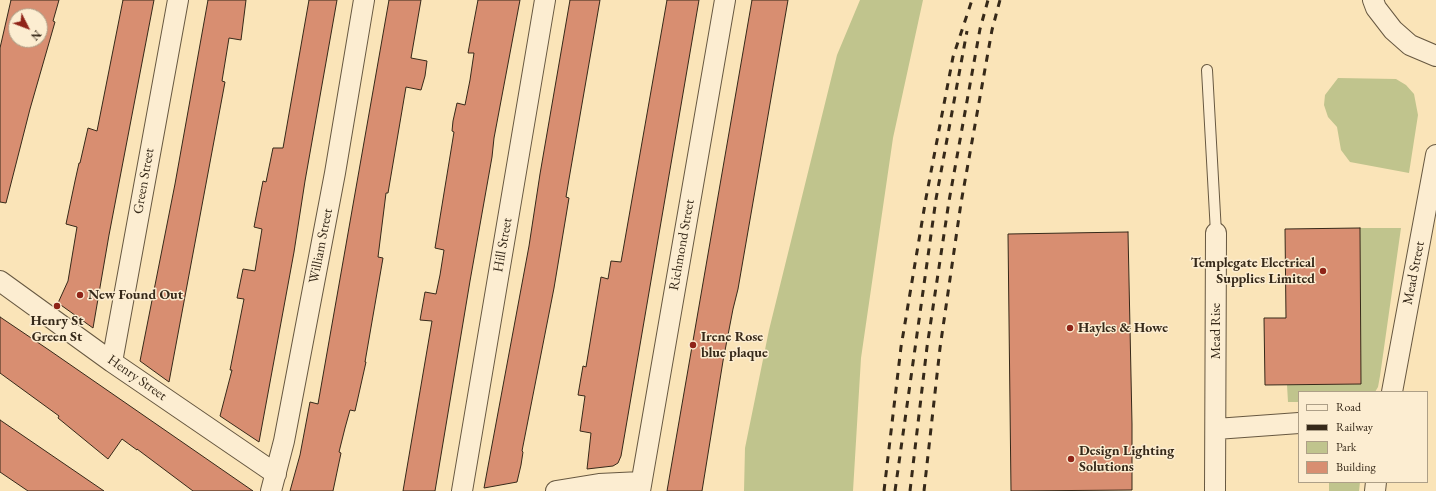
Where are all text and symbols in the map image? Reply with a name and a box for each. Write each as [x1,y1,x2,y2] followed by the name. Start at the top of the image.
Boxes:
[8,8,48,48] north arrow
[28,27,44,43] text: N
[130,147,158,215] street label: Green Street
[666,198,698,292] street label: Richmond Street
[305,207,337,285] street label: William Street
[490,216,516,274] street label: Hill Street
[1400,240,1428,306] street label: Mead Street
[1191,255,1315,288] place label: Templegate Electrical Supplies Limited
[1318,266,1328,276] marker: Templegate Electrical Supplies Limited
[88,287,183,303] place label: New Found Out
[75,290,85,300] marker: New Found Out
[52,301,62,311] marker: Henry St Green St
[1208,303,1224,359] street label: Mead Rise
[31,313,83,346] place label: Henry St Green St
[1078,320,1168,336] place label: Hayles & Howe
[1065,323,1075,333] marker: Hayles & Howe
[701,329,768,362] place label: Irene Rose blue plaque
[688,340,698,350] marker: Irene Rose blue plaque
[104,351,170,405] street label: Henry Street
[1298,391,1428,483] legend
[1336,399,1361,415] text: Road
[1336,419,1373,435] text: Railway
[1336,439,1356,455] text: Park
[1079,443,1174,476] place label: Design Lighting Solutions
[1066,454,1076,464] marker: Design Lighting Solutions
[1336,459,1376,475] text: Building

